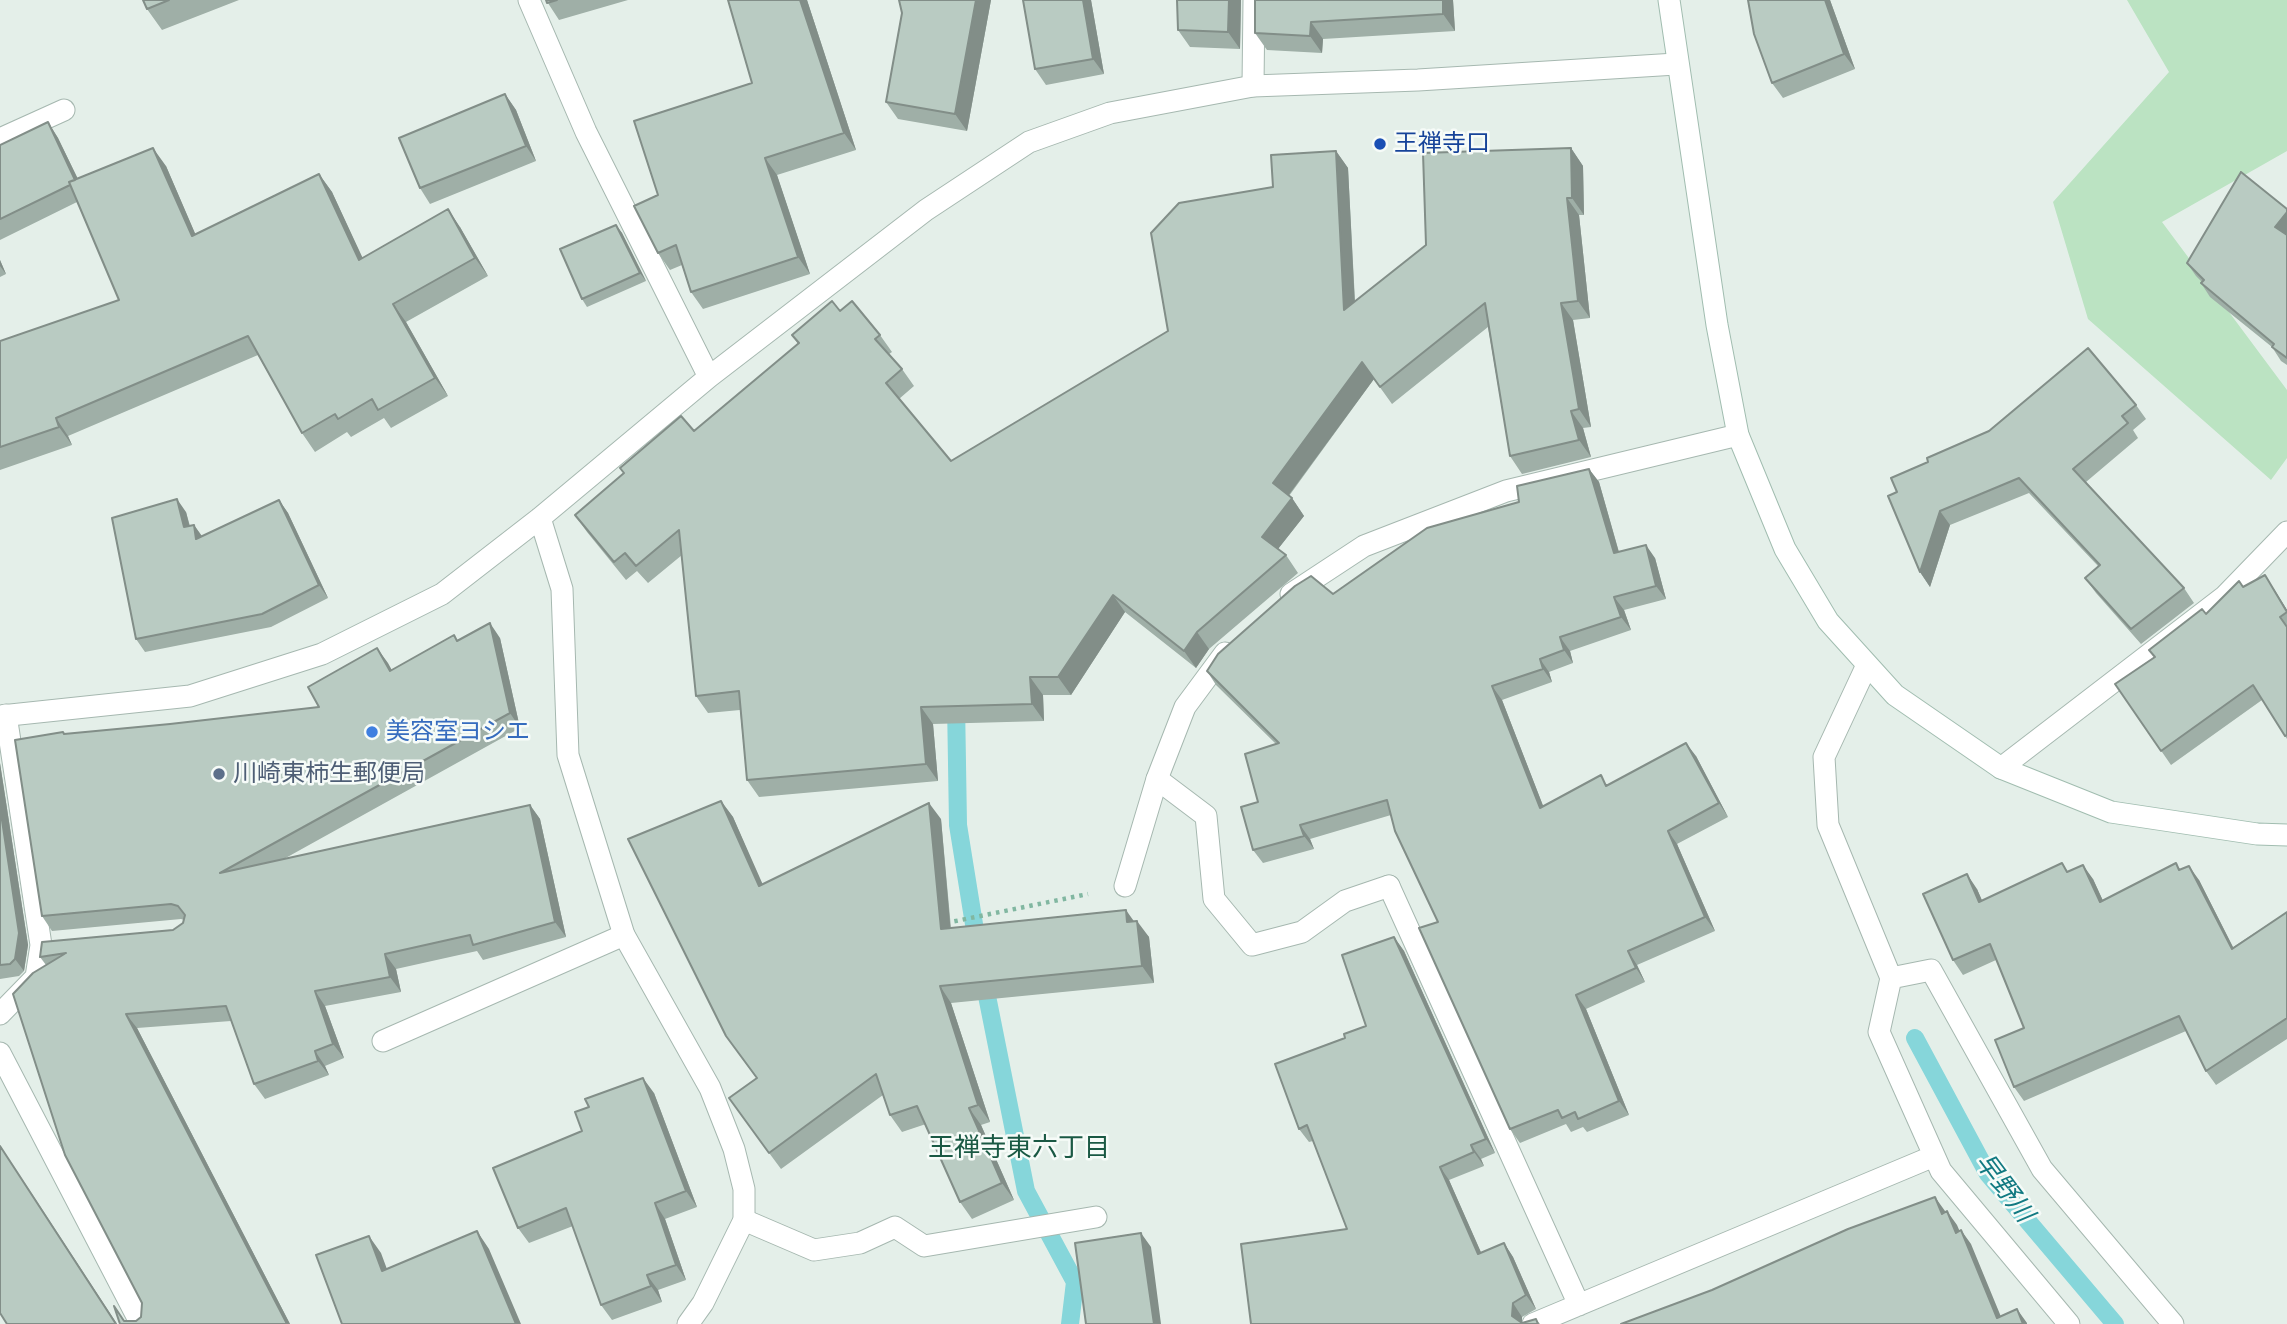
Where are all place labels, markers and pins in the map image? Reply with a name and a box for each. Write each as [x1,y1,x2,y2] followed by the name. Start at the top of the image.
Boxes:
[1394,130,1490,158] place label: 王禅寺口
[1372,136,1388,152] marker: 王禅寺口
[386,718,530,746] place label: 美容室ヨシエ
[364,724,380,740] marker: 美容室ヨシエ
[233,760,425,788] place label: 川崎東柿生郵便局
[211,766,227,782] marker: 川崎東柿生郵便局

